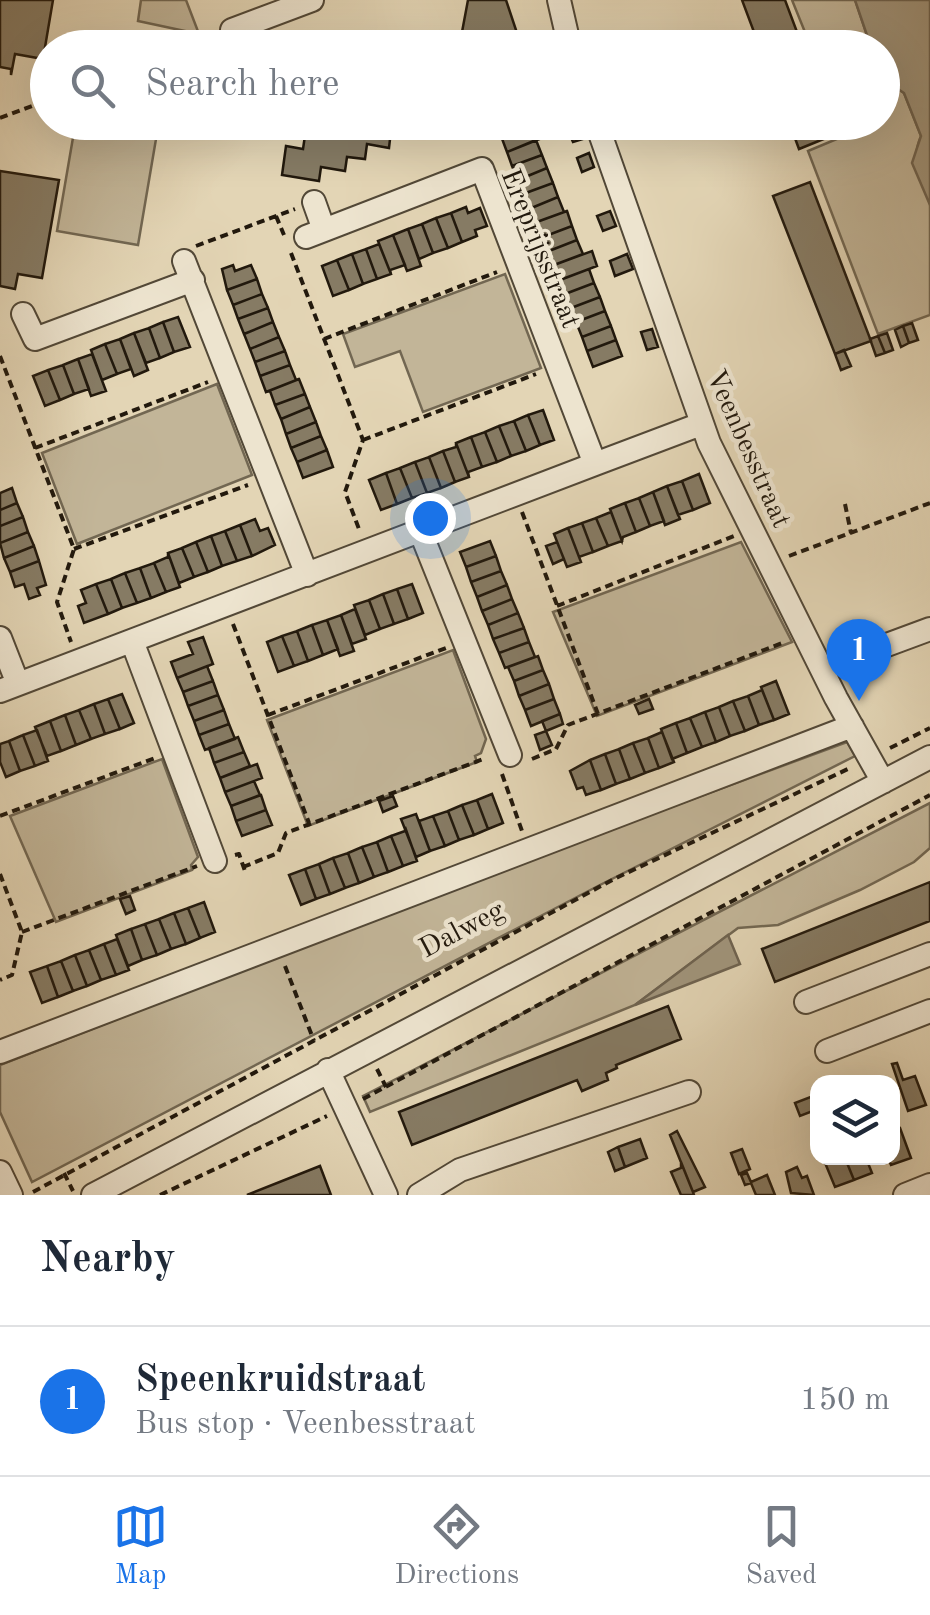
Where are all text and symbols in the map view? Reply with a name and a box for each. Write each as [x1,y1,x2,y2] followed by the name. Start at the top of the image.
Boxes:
[30,30,900,140] search box
[65,58,120,113] icon: search
[145,66,340,104] text: Search here
[495,165,584,333] street label: Ereprijsstraat
[700,366,795,533] street label: Veenbesstraat
[405,493,456,544] your location
[826,618,892,701] pin: 1
[415,897,509,965] street label: Dalweg
[810,1075,900,1165] map controls
[810,1075,900,1165] button: layers
[40,1239,176,1281] text: Nearby
[135,1362,426,1400] text: Speenkruidstraat
[63,1385,82,1417] text: 1
[800,1385,890,1417] text: 150 m
[135,1409,476,1441] text: Bus stop · Veenbesstraat
[113,1499,168,1594] tab: Map
[395,1499,519,1594] tab: Directions
[745,1499,817,1594] tab: Saved

